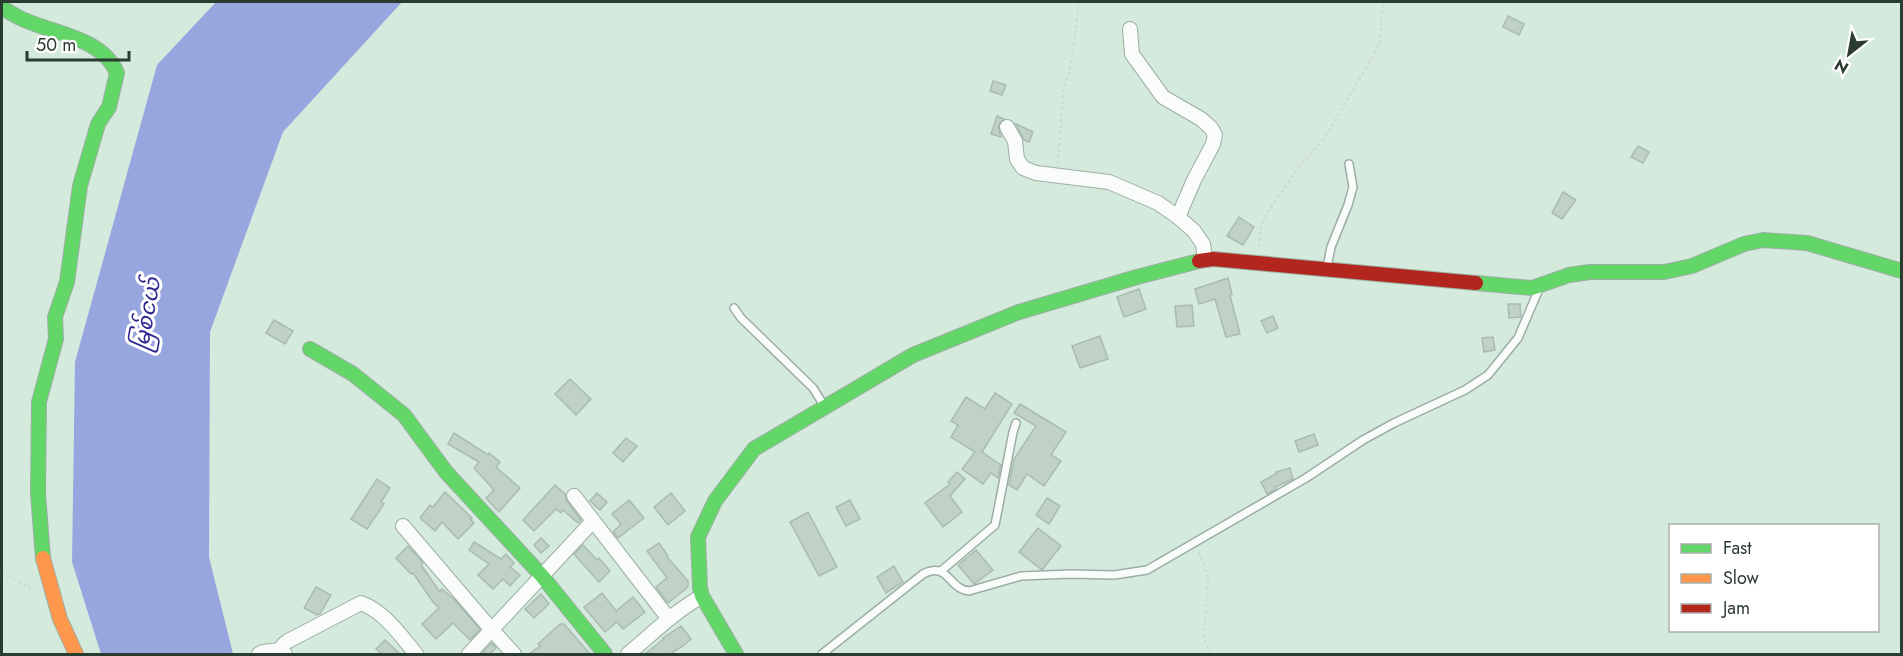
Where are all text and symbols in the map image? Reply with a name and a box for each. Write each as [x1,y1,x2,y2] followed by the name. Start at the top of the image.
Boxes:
[27,24,129,62] scale bar
[1819,24,1879,84] north arrow
[36,32,76,58] text: 50 m
[1830,53,1853,80] text: N
[124,273,171,354] water label: မြစ်ငယ်
[1669,524,1879,632] legend
[1723,535,1752,561] text: Fast
[1723,565,1760,591] text: Slow
[1721,595,1750,621] text: Jam

